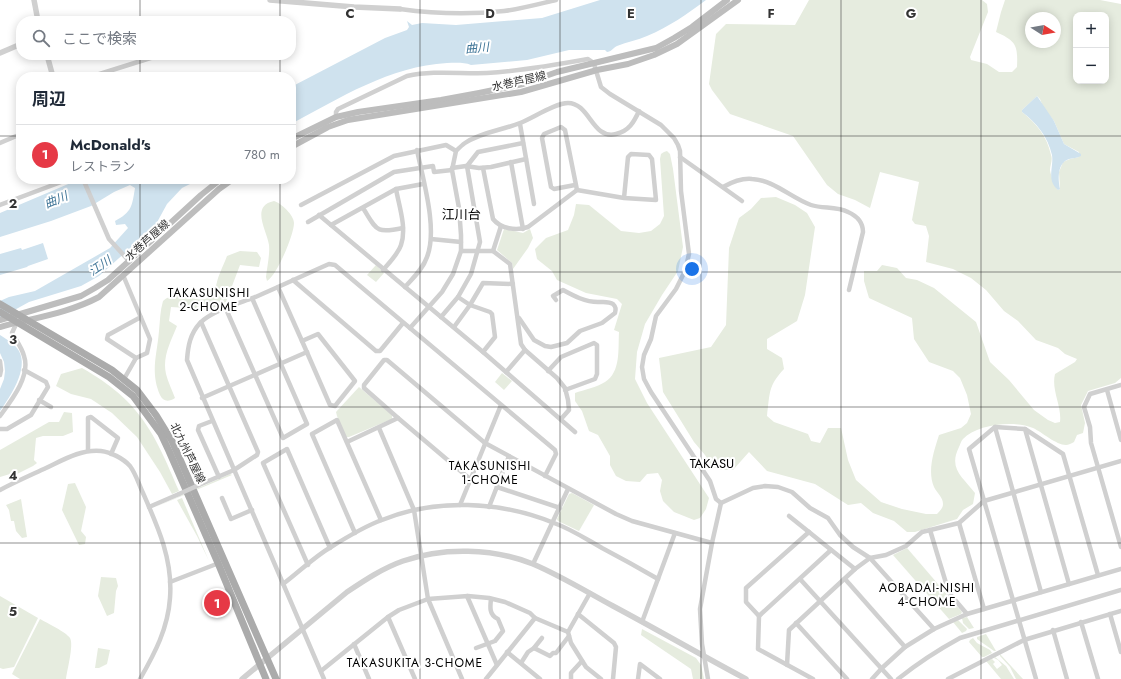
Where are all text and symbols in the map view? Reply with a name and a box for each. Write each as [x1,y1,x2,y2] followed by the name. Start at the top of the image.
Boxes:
[345,4,355,23] text: C
[485,4,495,23] text: D
[627,4,635,23] text: E
[767,4,775,23] text: F
[906,4,917,23] text: G
[1025,12,1061,48] north arrow
[1073,12,1109,84] map controls
[1073,12,1109,48] button: +
[16,16,296,60] search box
[30,27,52,49] icon: search
[62,28,137,50] text: ここで検索
[464,38,492,58] water label: 曲川
[1073,48,1109,84] button: −
[490,67,548,95] street label: 水巻芦屋線
[32,87,66,111] text: 周辺
[70,134,151,156] text: McDonald's
[42,145,48,164] text: 1
[244,145,280,164] text: 780 m
[70,157,135,176] text: レストラン
[41,186,72,213] water label: 曲川
[9,194,17,213] text: 2
[441,205,481,224] district label: 江川台
[121,216,173,264] street label: 水巻芦屋線
[85,251,117,280] water label: 江川
[682,259,702,279] your location
[168,284,250,316] district label: TAKASUNISHI 2-CHOME
[9,330,17,349] text: 3
[166,420,210,486] street label: 北九州芦屋線
[690,454,734,473] district label: TAKASU
[449,457,531,489] district label: TAKASUNISHI 1-CHOME
[8,466,18,485] text: 4
[879,579,975,611] district label: AOBADAI-NISHI 4-CHOME
[204,588,230,618] pin: 1
[9,602,17,621] text: 5
[347,654,483,672] district label: TAKASUKITA 3-CHOME

